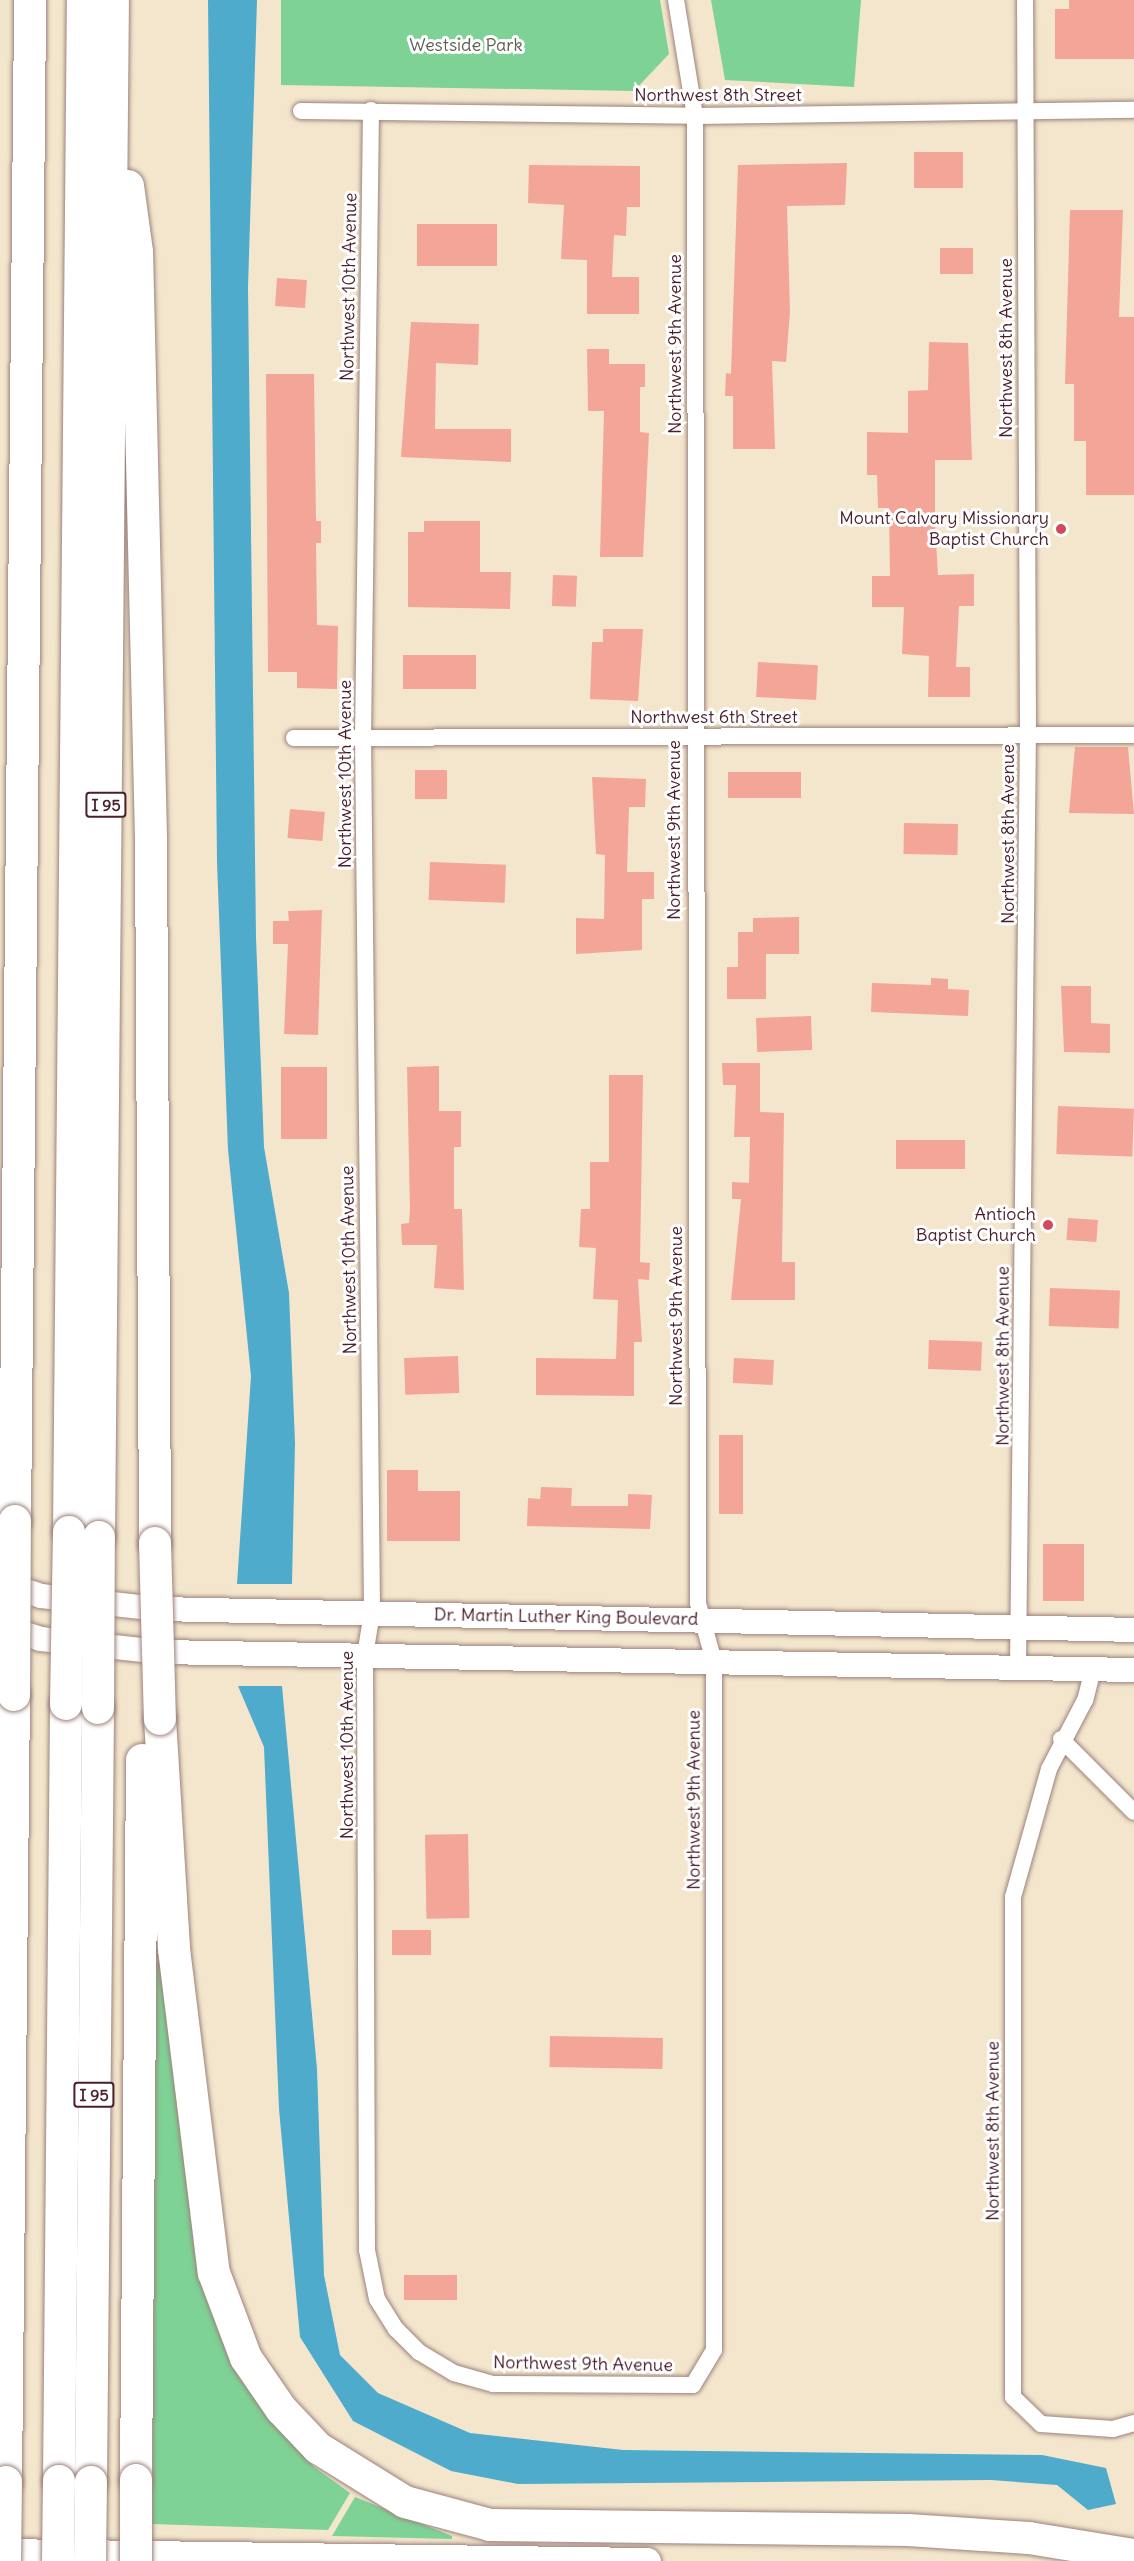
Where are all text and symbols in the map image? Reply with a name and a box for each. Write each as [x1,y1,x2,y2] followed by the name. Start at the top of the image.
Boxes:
[409,34,523,56] park label: Westside Park
[634,84,802,106] street label: Northwest 8th Street
[337,193,361,381] street label: Northwest 10th Avenue
[664,254,686,434] street label: Northwest 9th Avenue
[995,258,1017,438] street label: Northwest 8th Avenue
[839,508,1049,550] place label: Mount Calvary Missionary Baptist Church
[1054,522,1068,536] marker: Mount Calvary Missionary Baptist Church
[334,680,356,868] street label: Northwest 10th Avenue
[630,706,798,728] street label: Northwest 6th Street
[663,740,685,920] street label: Northwest 9th Avenue
[997,744,1019,924] street label: Northwest 8th Avenue
[85,792,127,818] road number: I 95
[337,1166,361,1354] street label: Northwest 10th Avenue
[916,1204,1036,1246] place label: Antioch Baptist Church
[1041,1218,1055,1232] marker: Antioch Baptist Church
[665,1226,687,1406] street label: Northwest 9th Avenue
[992,1266,1014,1446] street label: Northwest 8th Avenue
[434,1604,698,1630] street label: Dr. Martin Luther King Boulevard
[336,1651,358,1839] street label: Northwest 10th Avenue
[683,1710,705,1890] street label: Northwest 9th Avenue
[982,2041,1004,2221] street label: Northwest 8th Avenue
[73,2082,115,2108] road number: I 95
[493,2352,673,2376] street label: Northwest 9th Avenue

